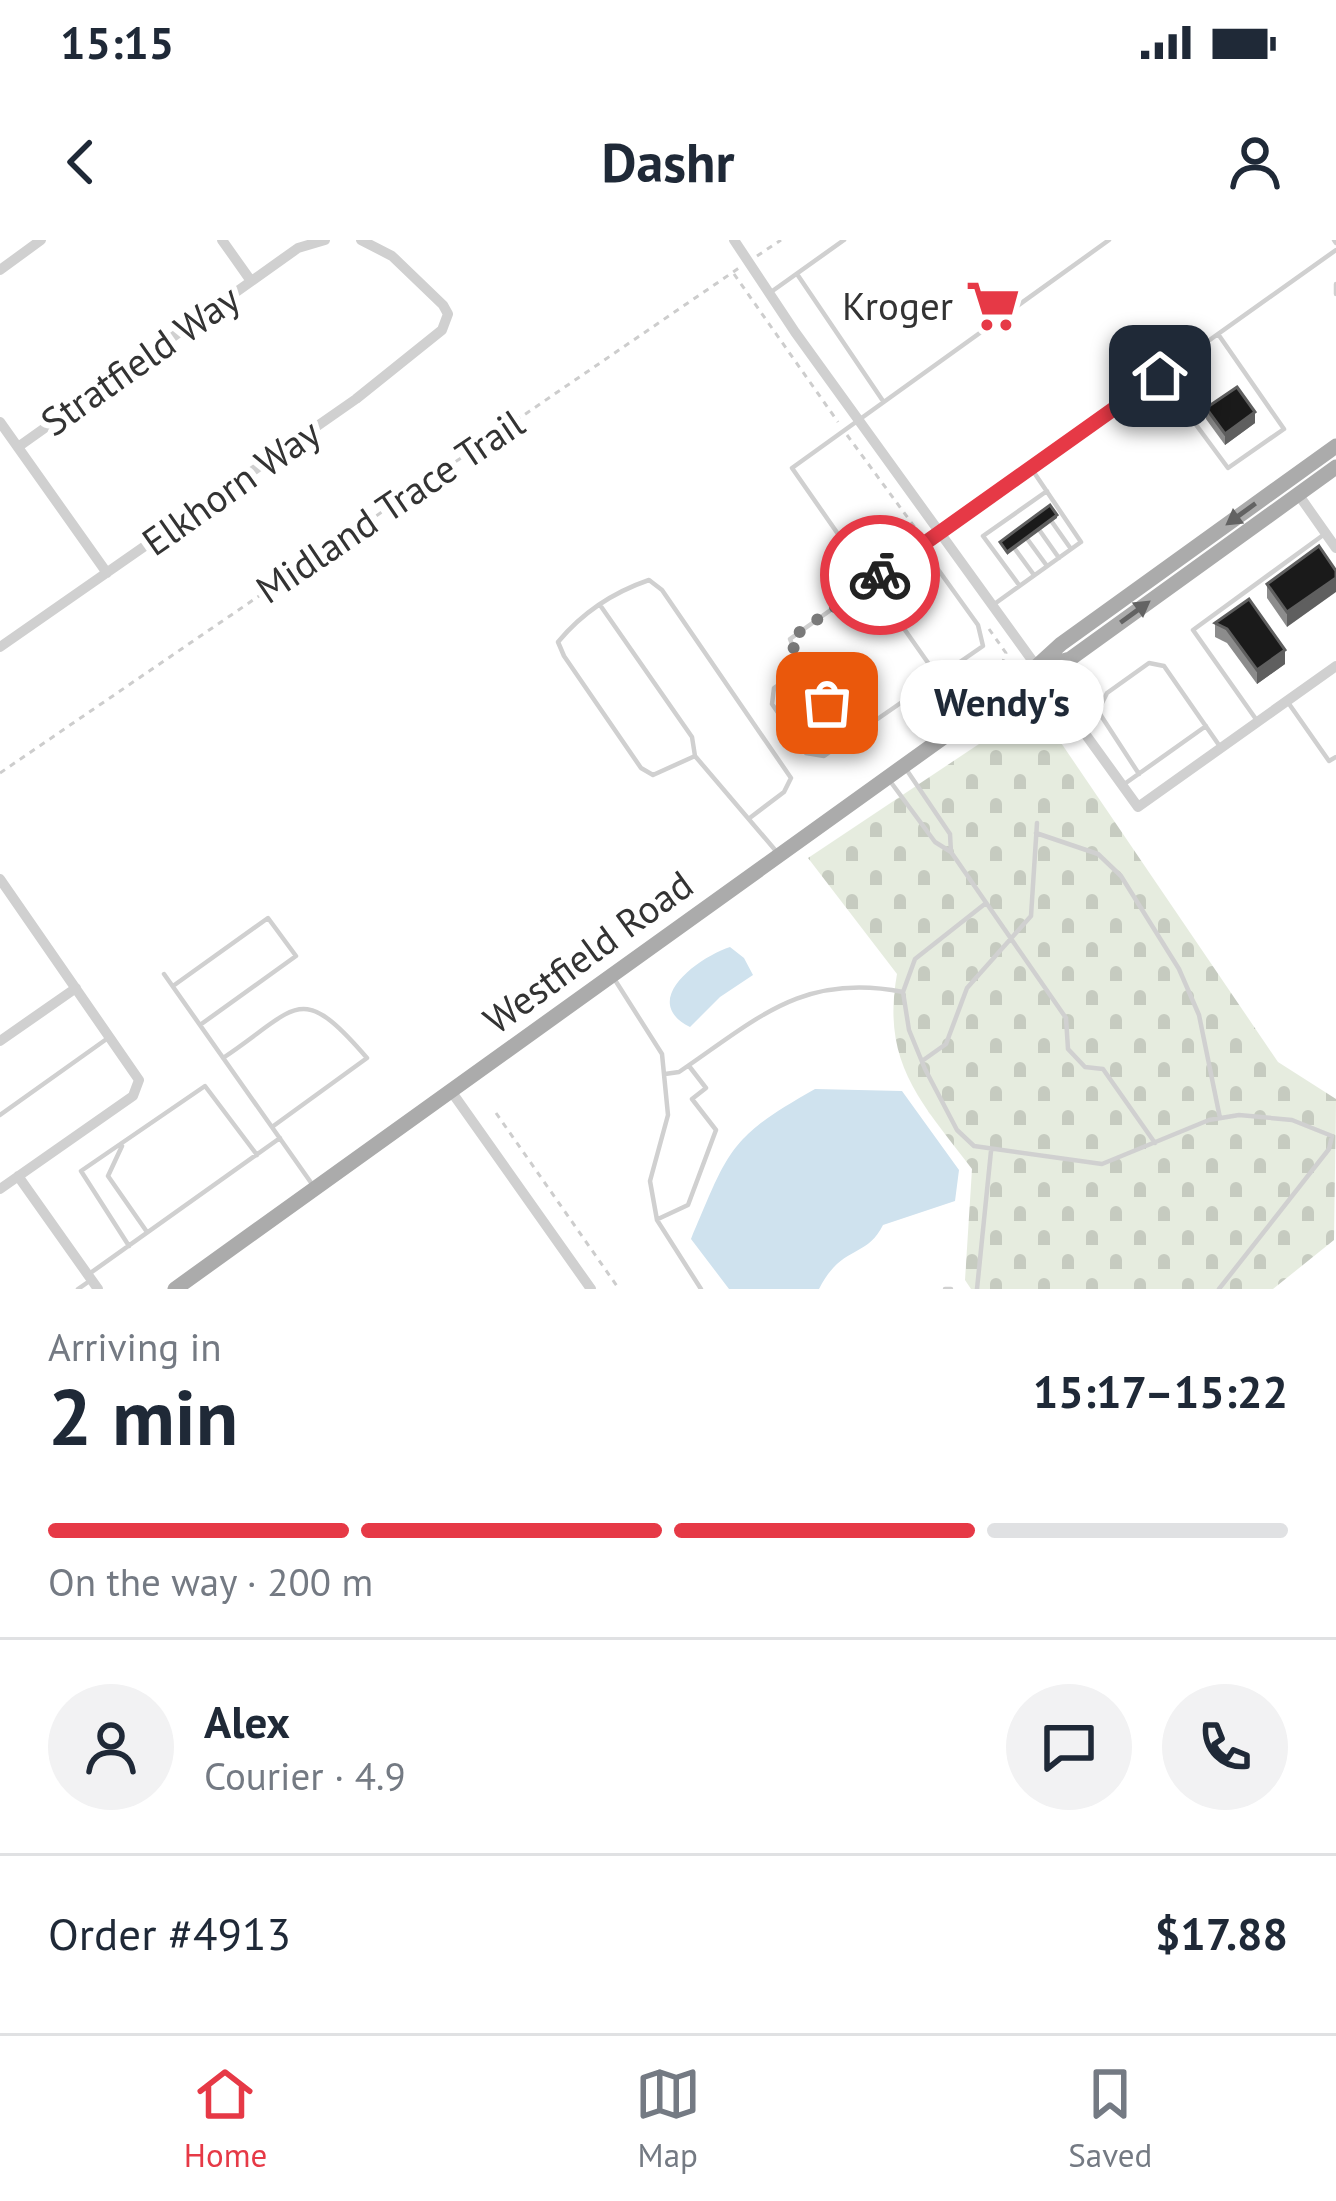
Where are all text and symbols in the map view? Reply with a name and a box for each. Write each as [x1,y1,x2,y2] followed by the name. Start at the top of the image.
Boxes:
[60,13,174,71] text: 15:15
[602,127,734,197] text: Dashr
[48,129,114,195] icon: back
[1222,129,1288,195] icon: person
[31,272,249,447] street label: Stratfield Way
[964,277,1022,335] supermarket icon: Kroger
[842,280,953,331] place label: Kroger
[1109,325,1211,427] pin
[1127,343,1193,409] icon: home
[246,397,534,614] street label: Midland Trace Trail
[132,407,330,566] street label: Elkhorn Way
[1225,502,1257,526] one-way arrow
[820,515,940,635] courier
[847,542,913,608] icon: bike
[1119,601,1151,624] one-way arrow
[776,652,878,754] pin
[899,661,1103,745] callout: Wendy's
[794,670,860,736] icon: bag
[934,676,1070,727] text: Wendy's
[473,859,702,1045] street label: Westfield Road
[48,1321,222,1372] text: Arriving in
[1033,1362,1288,1420] text: 15:17–15:22
[48,1366,238,1467] text: 2 min
[48,1556,373,1607] text: On the way · 200 m
[48,1684,174,1810] button: person
[1006,1684,1132,1810] button: chat
[1162,1684,1288,1810] button: phone
[204,1692,290,1750] text: Alex
[204,1750,406,1801] text: Courier · 4.9
[48,1904,291,1962] text: Order #4913
[1155,1904,1288,1962] text: $17.88
[184,2061,267,2176] tab: Home
[635,2061,701,2176] tab: Map
[1068,2061,1152,2176] tab: Saved

